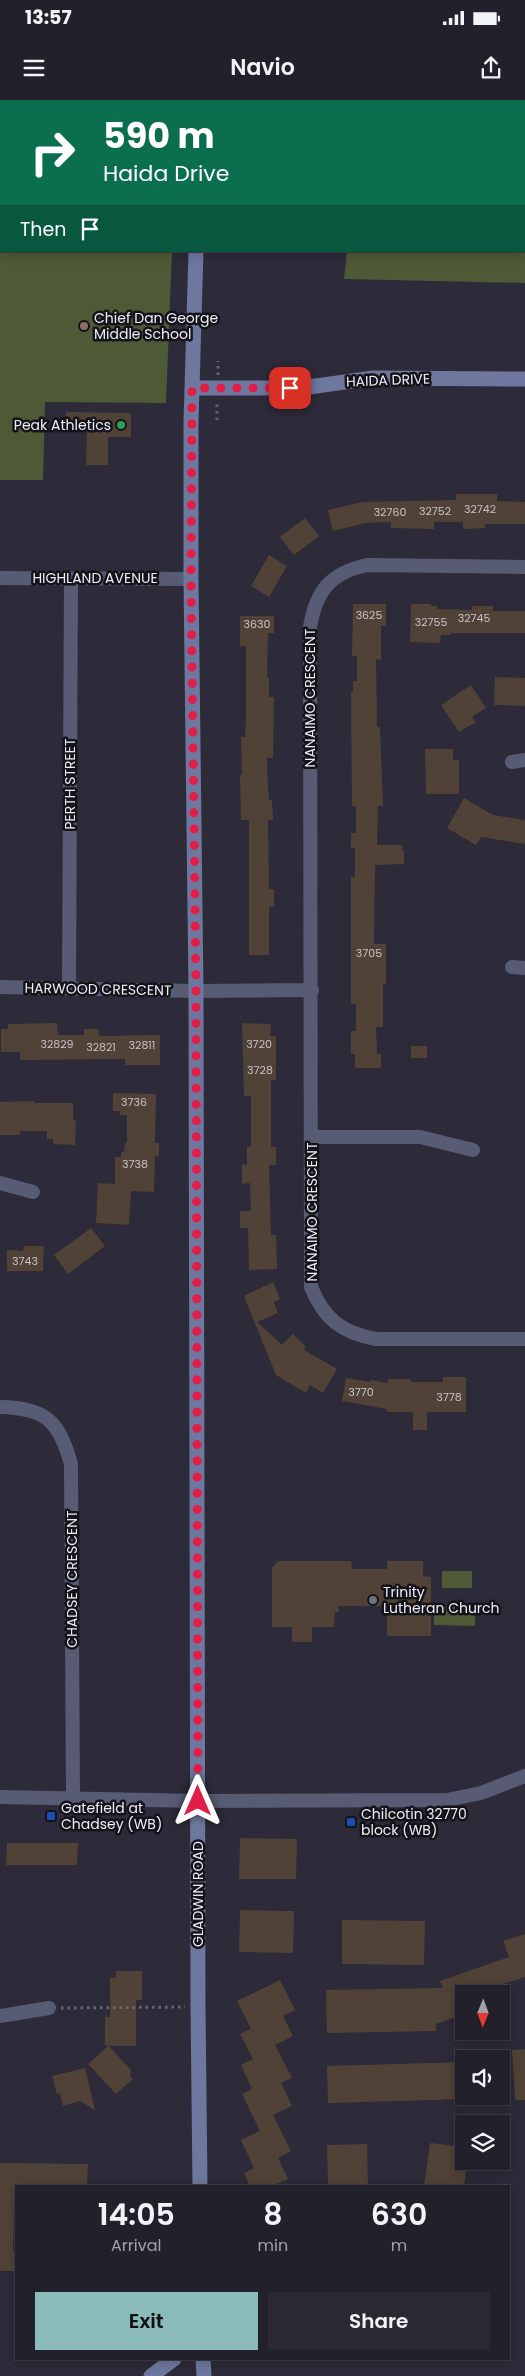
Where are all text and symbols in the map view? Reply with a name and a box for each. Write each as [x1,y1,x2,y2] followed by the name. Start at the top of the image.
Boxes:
[25,4,72,31] text: 13:57
[230,52,295,83] text: Navio
[20,54,48,82] icon: menu
[477,54,505,82] icon: share
[103,111,215,160] text: 590 m
[20,120,85,185] icon: right
[103,158,229,189] text: Haida Drive
[76,215,104,243] icon: arrive
[20,216,66,243] text: Then
[94,308,219,344] place label: Chief Dan George Middle School
[78,320,90,332] marker: Chief Dan George Middle School
[269,367,311,409] pin
[346,369,430,391] street label: HAIDA DRIVE
[276,374,304,402] icon: arrive
[14,415,111,435] place label: Peak Athletics
[115,419,127,431] marker: Peak Athletics
[464,501,496,517] house number: 32742
[419,503,451,519] house number: 32752
[374,504,406,520] house number: 32760
[32,568,158,588] street label: HIGHLAND AVENUE
[356,607,382,623] house number: 3625
[458,610,490,626] house number: 32745
[415,614,447,630] house number: 32755
[244,616,271,632] house number: 3630
[300,628,320,767] street label: NANAIMO CRESCENT
[60,738,80,830] street label: PERTH STREET
[356,945,382,961] house number: 3705
[24,978,172,1000] street label: HARWOOD CRESCENT
[41,1036,74,1052] house number: 32829
[246,1036,272,1052] house number: 3720
[129,1037,155,1053] house number: 32811
[86,1039,116,1055] house number: 32821
[247,1062,273,1078] house number: 3728
[121,1094,147,1110] house number: 3736
[302,1142,322,1281] street label: NANAIMO CRESCENT
[122,1156,148,1172] house number: 3738
[12,1253,38,1269] house number: 3743
[348,1384,374,1400] house number: 3770
[436,1389,462,1405] house number: 3778
[62,1510,82,1648] street label: CHADSEY CRESCENT
[383,1582,500,1618] place label: Trinity Lutheran Church
[367,1594,379,1606] marker: Trinity Lutheran Church
[171,1774,223,1826] position arrow
[61,1798,162,1834] place label: Gatefield at Chadsey (WB)
[361,1804,467,1840] place label: Chilcotin 32770 block (WB)
[45,1810,57,1822] marker: Gatefield at Chadsey (WB)
[345,1816,357,1828] marker: Chilcotin 32770 block (WB)
[188,1841,208,1947] street label: GLADWIN ROAD
[455,1985,510,2040] north arrow
[455,1985,510,2170] map controls
[455,2050,510,2105] button: sound
[455,2115,510,2170] button: layers
[98,2193,175,2236] text: 14:05
[263,2193,283,2236] text: 8
[371,2193,427,2236] text: 630
[111,2234,161,2257] text: Arrival
[258,2234,288,2257] text: min
[391,2234,407,2257] text: m
[35,2292,258,2350] button: Exit
[268,2292,490,2350] button: Share

